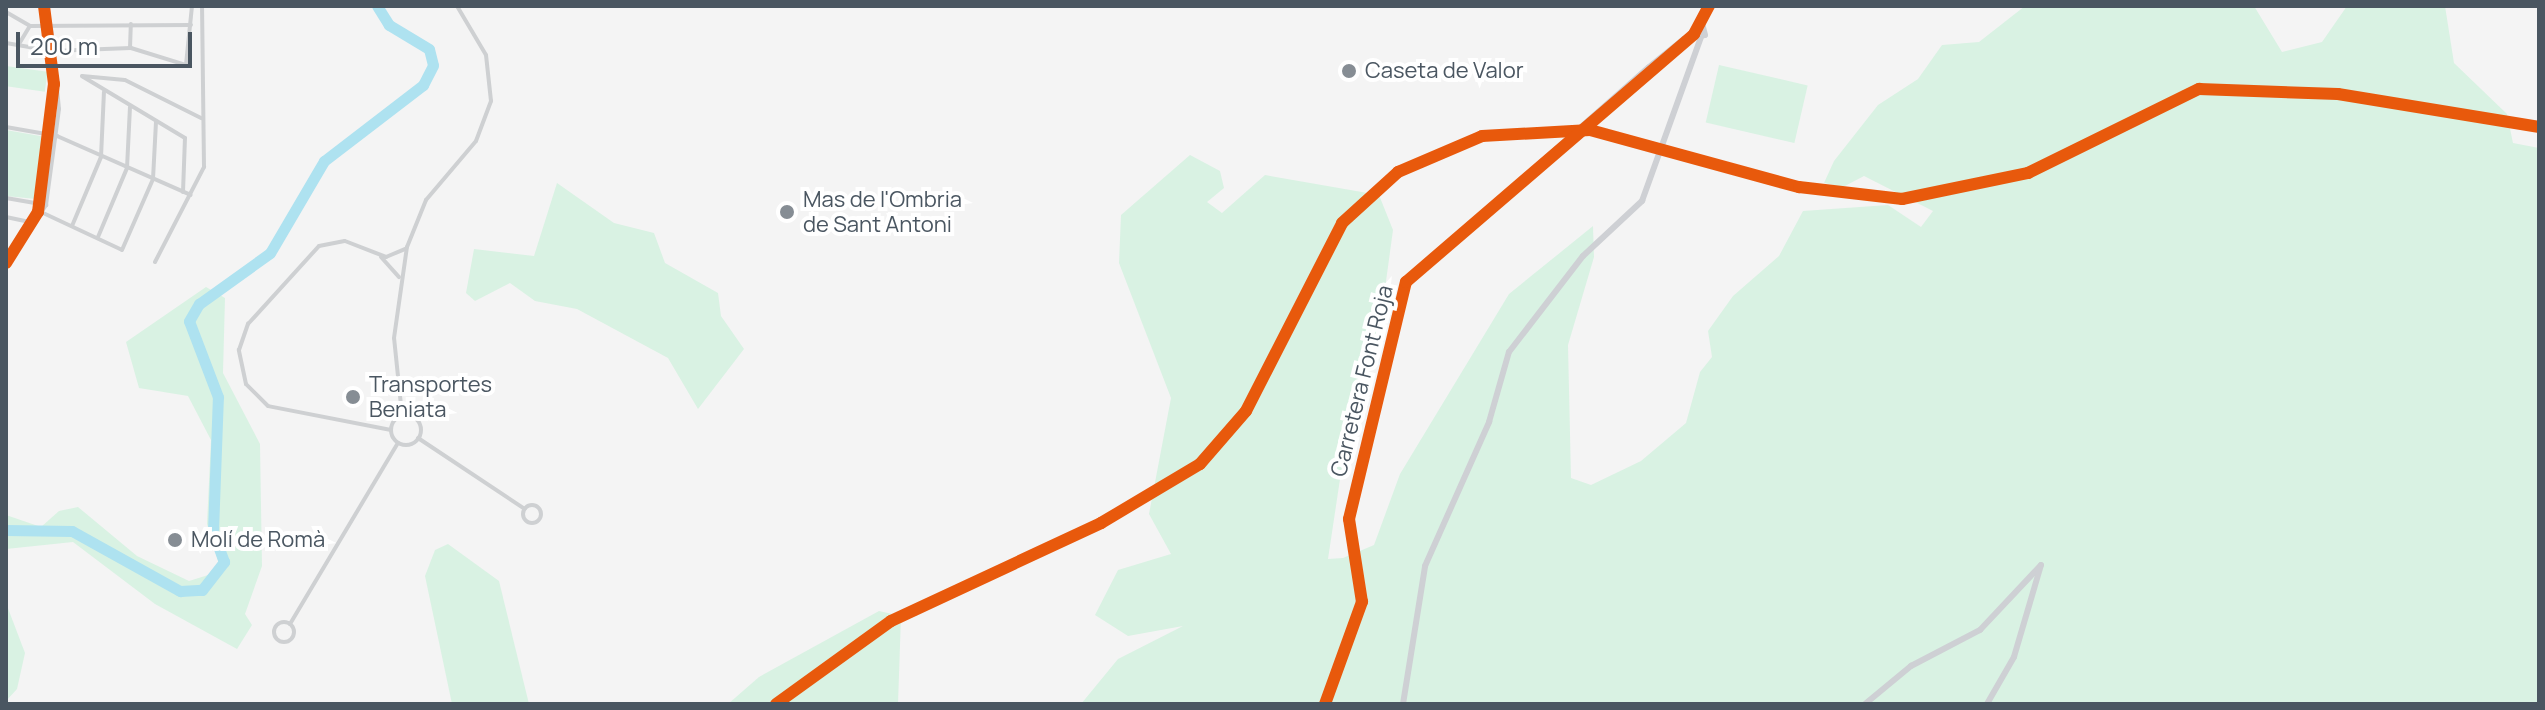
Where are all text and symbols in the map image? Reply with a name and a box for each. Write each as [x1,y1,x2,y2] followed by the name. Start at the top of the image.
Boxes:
[20,16,196,66] scale bar
[30,29,98,62] text: 200 m
[1365,58,1524,84] place label: Caseta de Valor
[1340,62,1358,80] marker: Caseta de Valor
[803,186,962,238] place label: Mas de l'Ombria de Sant Antoni
[778,203,796,221] marker: Mas de l'Ombria de Sant Antoni
[1325,282,1399,480] street label: Carretera Font Roja
[369,371,492,422] place label: Transportes Beniata
[344,388,362,406] marker: Transportes Beniata
[191,527,325,553] place label: Molí de Romà
[166,531,184,549] marker: Molí de Romà

